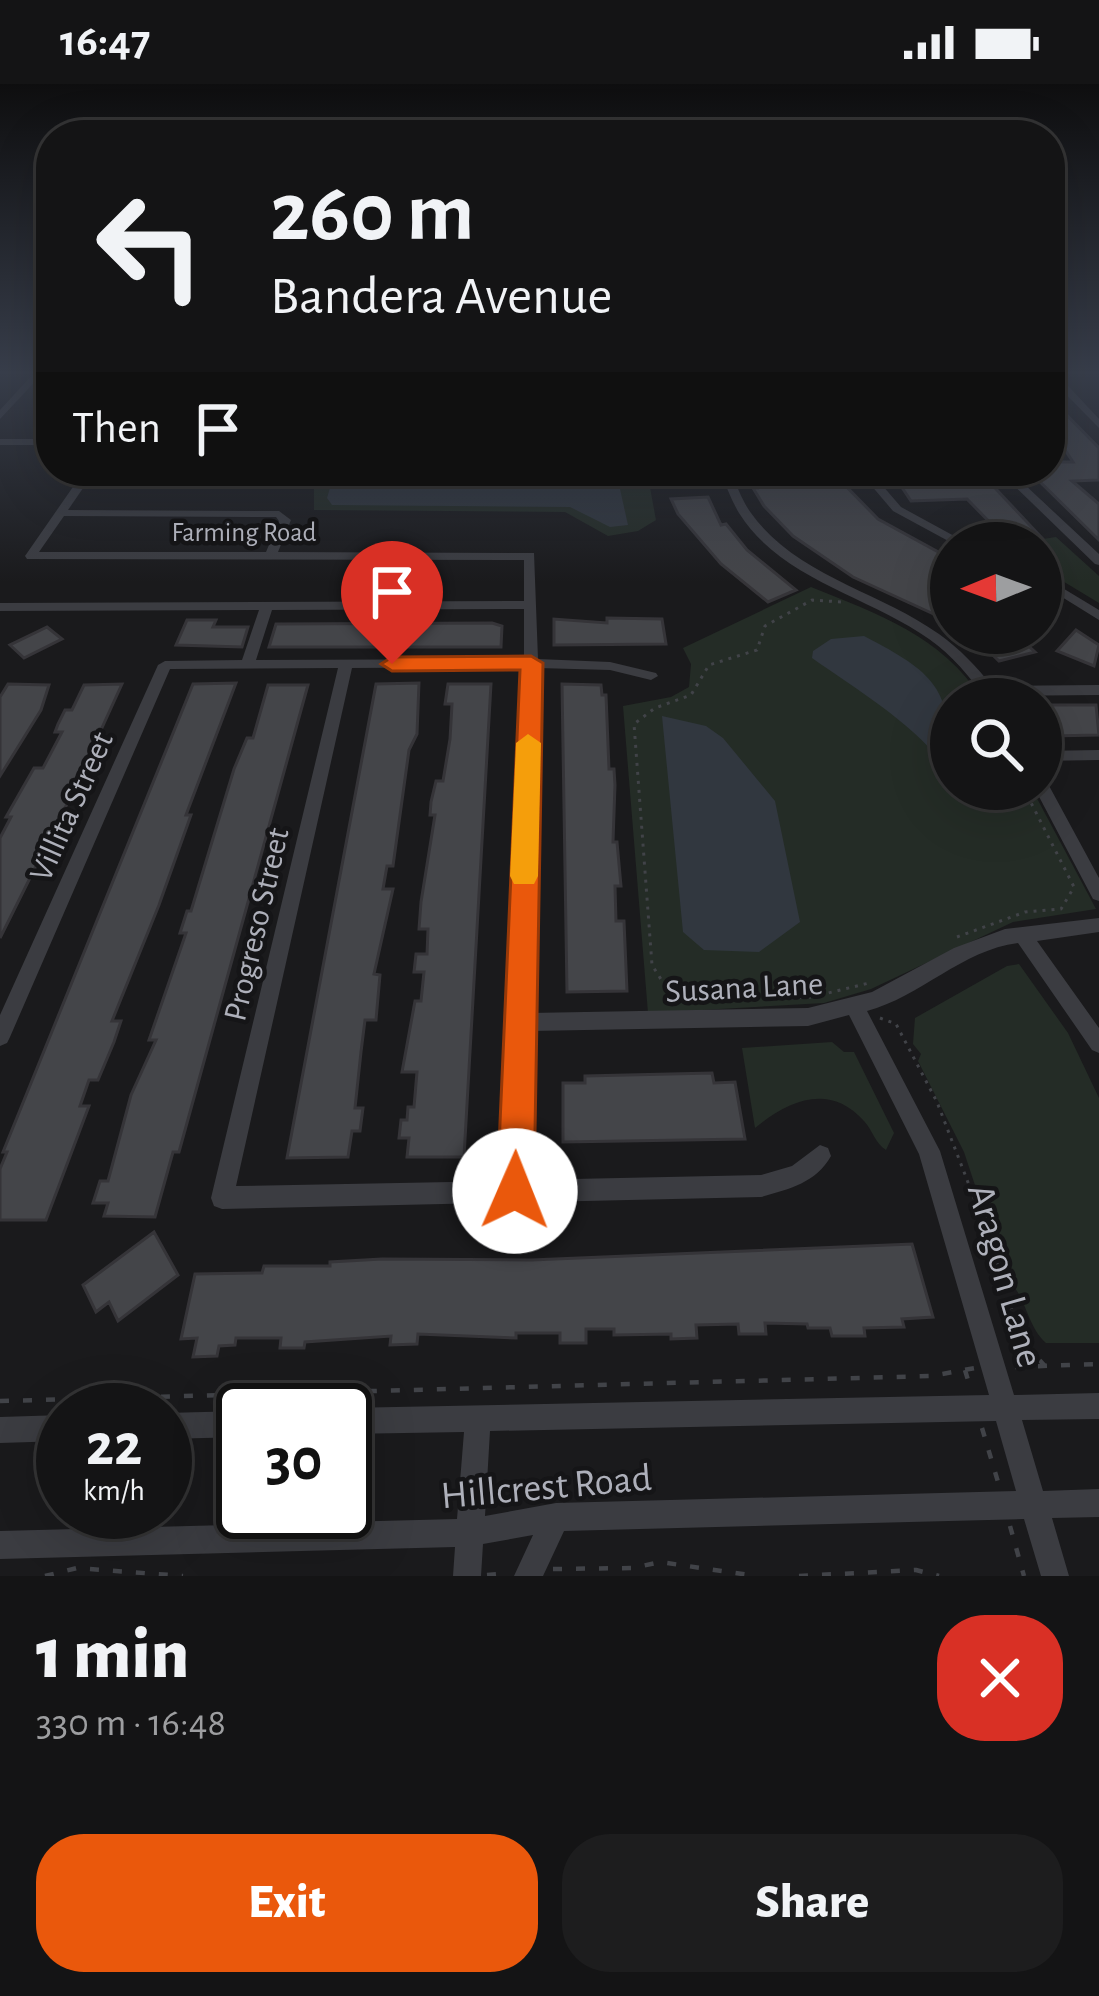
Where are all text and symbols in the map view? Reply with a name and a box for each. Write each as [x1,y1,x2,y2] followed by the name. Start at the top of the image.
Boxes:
[60,19,150,64] text: 16:47
[72,168,228,324] icon: left
[270,172,474,256] text: 260 m
[270,270,612,324] text: Bandera Avenue
[185,396,251,462] icon: arrive
[72,406,161,451] text: Then
[171,519,317,546] street label: Farming Road
[930,522,1062,654] north arrow
[930,522,1062,810] map controls
[341,541,443,664] pin
[359,559,425,625] icon: arrive
[930,678,1062,810] button: search
[25,727,120,887] street label: Villita Street
[219,824,296,1024] street label: Progreso Street
[664,968,824,1009] street label: Susana Lane
[452,1128,578,1254] position arrow
[960,1180,1049,1372] street label: Aragon Lane
[216,1383,372,1539] speed limit sign: 30
[86,1416,142,1476] text: 22
[439,1459,653,1516] street label: Hillcrest Road
[83,1476,145,1506] text: km/h
[937,1615,1063,1741] button: close
[36,1619,189,1691] text: 1 min
[36,1704,226,1743] text: 330 m · 16:48
[36,1834,538,1972] button: Exit
[562,1834,1063,1972] button: Share

